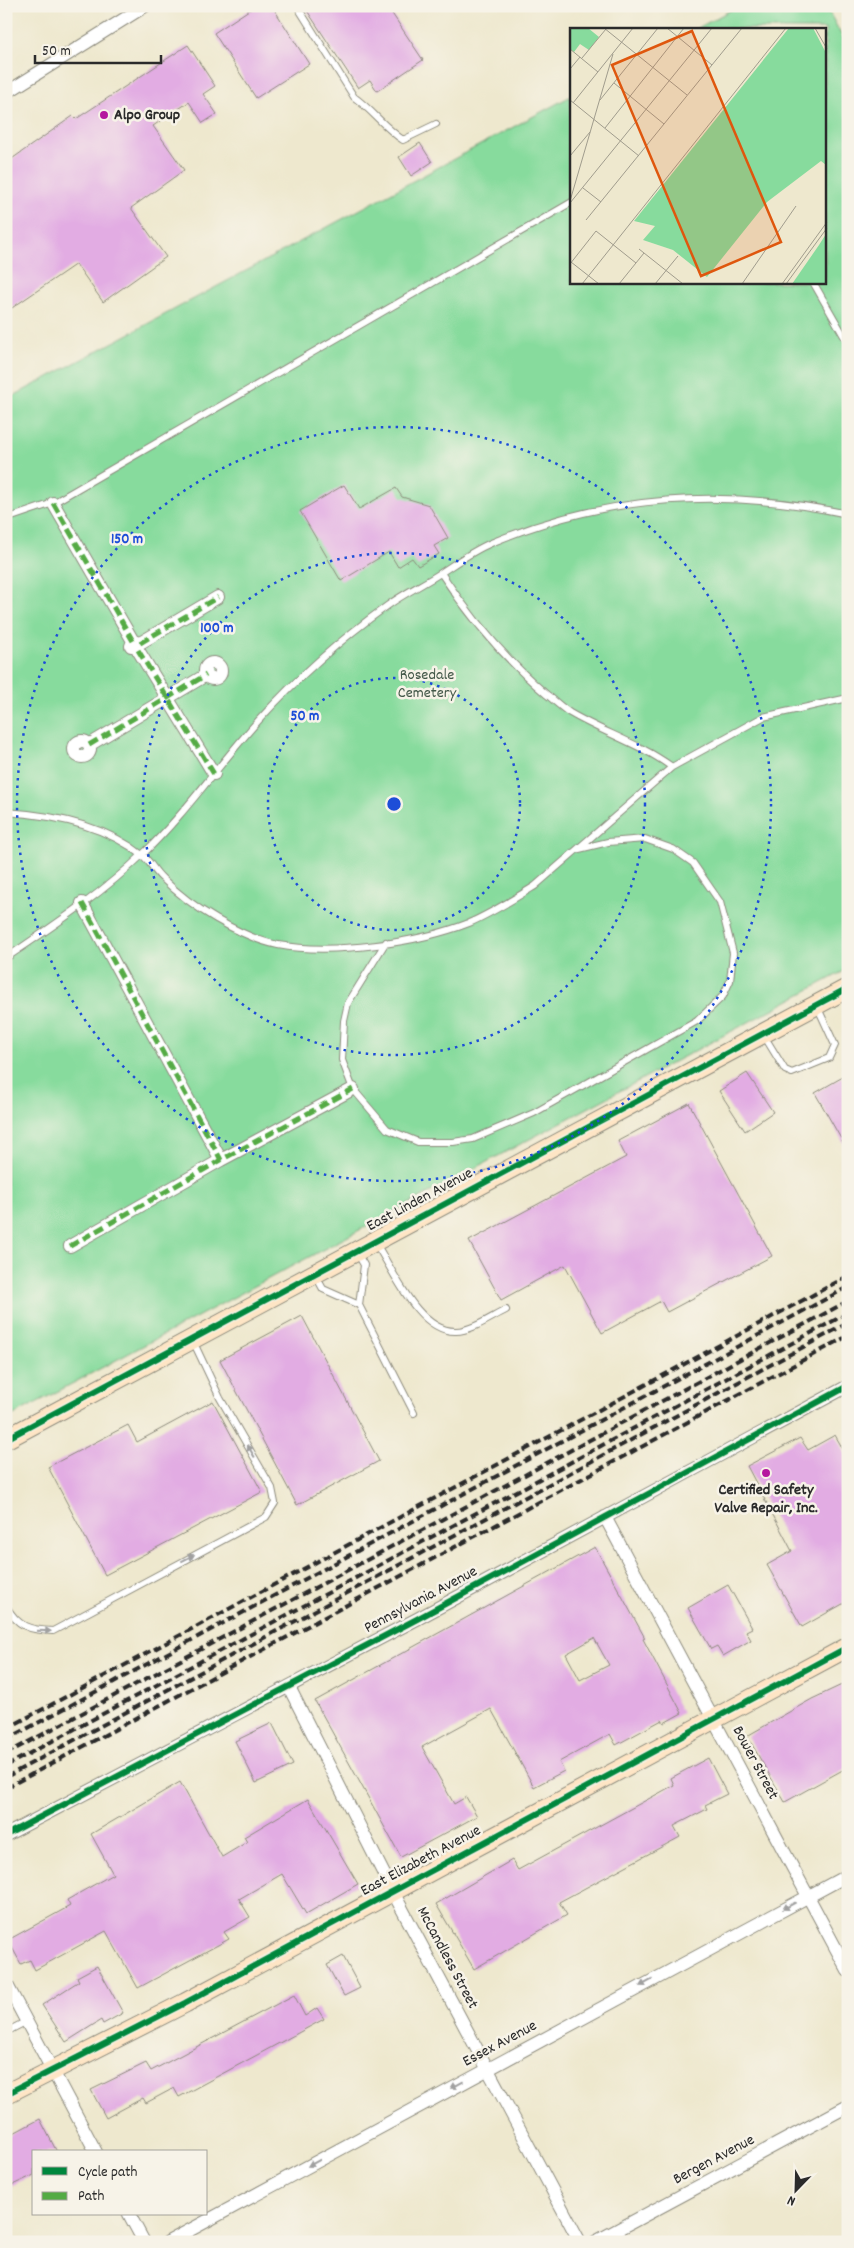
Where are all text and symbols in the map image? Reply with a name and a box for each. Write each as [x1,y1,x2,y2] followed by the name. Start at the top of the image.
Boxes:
[570,28,826,284] inset map
[35,32,161,64] scale bar
[42,41,71,63] text: 50 m
[114,104,180,127] place label: Alpo Group
[98,109,110,121] marker: Alpo Group
[111,529,143,551] text: 150 m
[200,618,234,640] text: 100 m
[398,664,457,705] park label: Rosedale Cemetery
[291,706,319,728] text: 50 m
[385,795,403,813] centre of rings
[363,1162,477,1238] street label: East Linden Avenue
[246,1445,255,1458] one-way arrow
[760,1467,772,1479] marker: Certified Safety Valve Repair, Inc.
[714,1479,818,1520] place label: Certified Safety Valve Repair, Inc.
[181,1554,195,1562] one-way arrow
[360,1560,482,1640] street label: Pennsylvania Avenue
[36,1627,52,1635] one-way arrow
[726,1722,784,1804] street label: Bower Street
[357,1820,485,1902] street label: East Elizabeth Avenue
[782,1902,797,1910] one-way arrow
[410,1903,484,2013] street label: McCandless Street
[639,1979,654,1987] one-way arrow
[459,2015,541,2073] street label: Essex Avenue
[451,2081,464,2090] one-way arrow
[669,2129,759,2191] street label: Bergen Avenue
[32,2150,208,2216] legend
[308,2158,321,2167] one-way arrow
[78,2162,138,2184] text: Cycle path
[772,2166,822,2216] north arrow
[78,2186,104,2208] text: Path
[785,2190,799,2211] text: N

